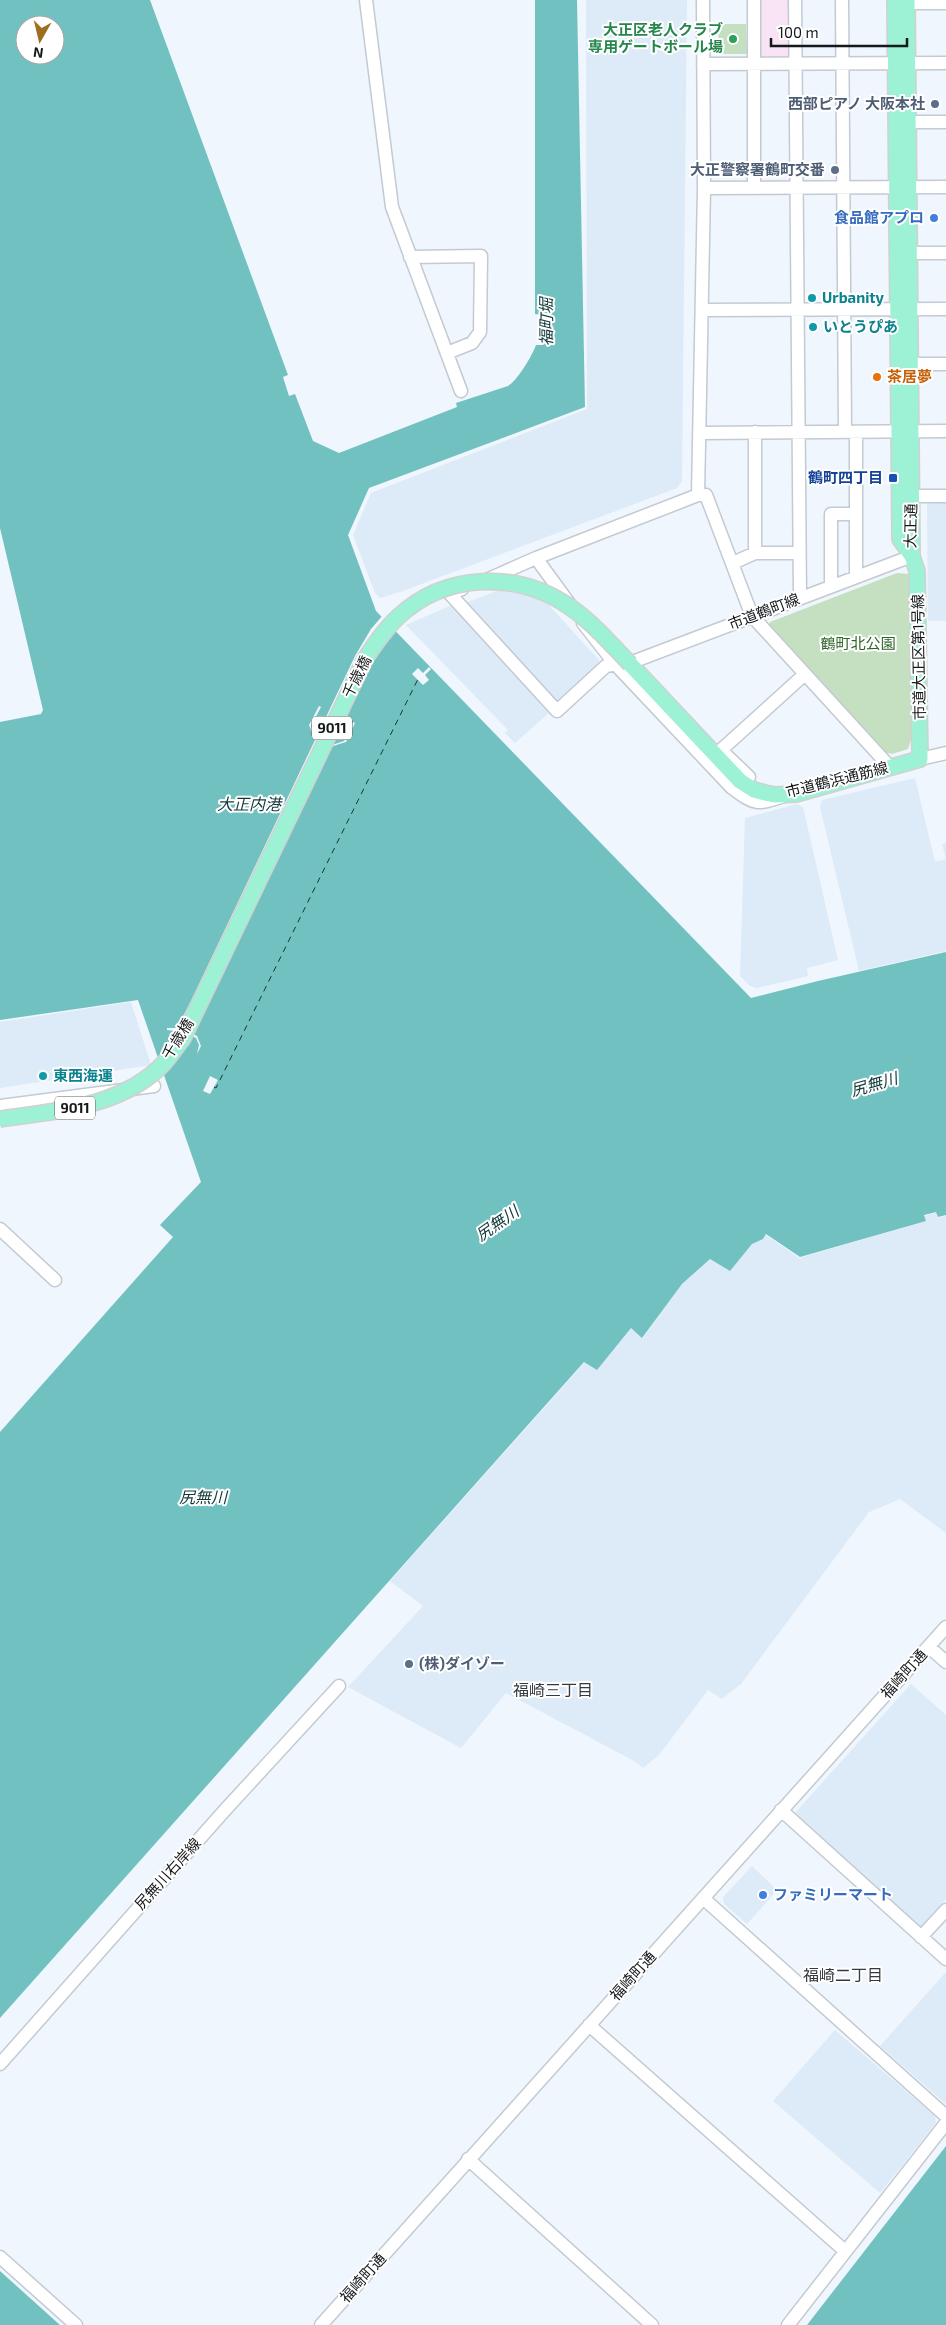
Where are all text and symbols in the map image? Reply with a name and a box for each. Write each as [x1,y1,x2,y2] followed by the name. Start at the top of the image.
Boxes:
[15,15,65,65] north arrow
[771,15,907,47] scale bar
[588,20,723,55] place label: 大正区老人クラブ 専用ゲートボール場
[778,23,819,41] text: 100 m
[727,33,739,45] marker: 大正区老人クラブ 専用ゲートボール場
[32,44,44,62] text: N
[788,94,925,112] place label: 西部ピアノ 大阪本社
[929,98,941,110] marker: 西部ピアノ 大阪本社
[690,160,825,178] place label: 大正警察署鶴町交番
[829,164,841,176] marker: 大正警察署鶴町交番
[834,208,924,226] place label: 食品館アプロ
[928,212,940,224] marker: 食品館アプロ
[822,288,884,307] place label: Urbanity
[806,292,818,304] marker: Urbanity
[536,295,555,346] water label: 福町堀
[823,317,898,335] place label: いとうぴあ
[807,321,819,333] marker: いとうぴあ
[887,367,932,385] place label: 茶居夢
[871,371,883,383] marker: 茶居夢
[808,468,883,486] place label: 鶴町四丁目
[887,472,899,484] marker: 鶴町四丁目
[901,503,919,549] street label: 大正通
[725,589,802,633] street label: 市道鶴町線
[908,594,928,720] street label: 市道大正区第1号線
[820,634,896,652] park label: 鶴町北公園
[338,652,374,701] street label: 千歳橋
[312,716,352,740] road number: 9011
[784,758,890,800] street label: 市道鶴浜通筋線
[217,794,283,813] water label: 大正内港
[158,1015,197,1062] street label: 千歳橋
[53,1066,113,1084] place label: 東西海運
[848,1067,901,1099] water label: 尻無川
[37,1070,49,1082] marker: 東西海運
[55,1096,95,1120] road number: 9011
[472,1200,523,1244] water label: 尻無川
[179,1487,229,1506] water label: 尻無川
[876,1645,930,1702] street label: 福崎町通
[419,1654,505,1672] place label: (株)ダイゾー
[403,1658,415,1670] marker: (株)ダイゾー
[513,1680,593,1699] district label: 福崎三丁目
[130,1834,204,1913] street label: 尻無川右岸線
[773,1885,893,1903] place label: ファミリーマート
[757,1889,769,1901] marker: ファミリーマート
[605,1947,659,2004] street label: 福崎町通
[803,1965,883,1984] district label: 福崎二丁目
[335,2249,389,2306] street label: 福崎町通

